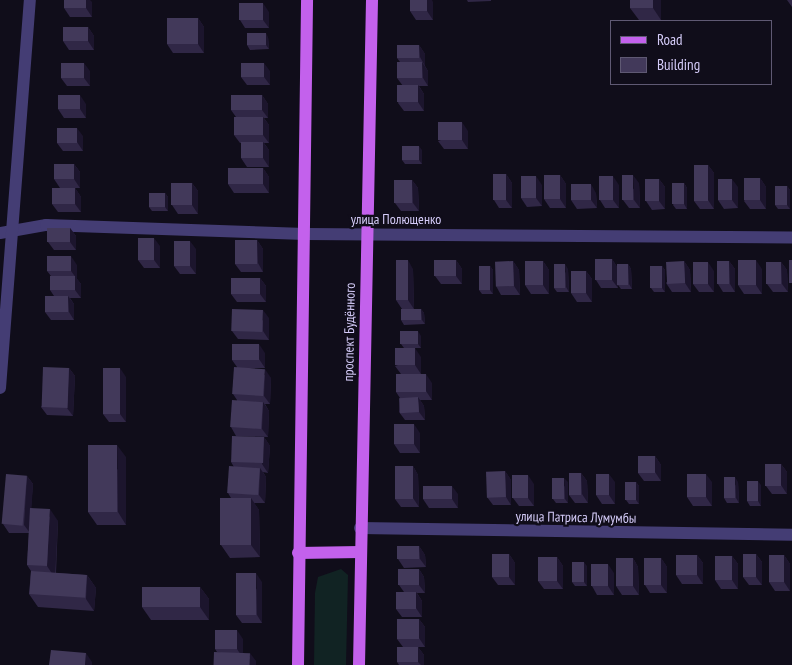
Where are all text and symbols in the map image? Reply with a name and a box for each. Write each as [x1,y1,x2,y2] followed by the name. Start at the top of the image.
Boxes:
[610,20,772,85] legend
[657,30,683,49] text: Road
[657,55,700,74] text: Building
[351,211,441,227] street label: улица Полющенко
[340,282,358,382] street label: проспект Будённого
[516,508,636,526] street label: улица Патриса Лумумбы

